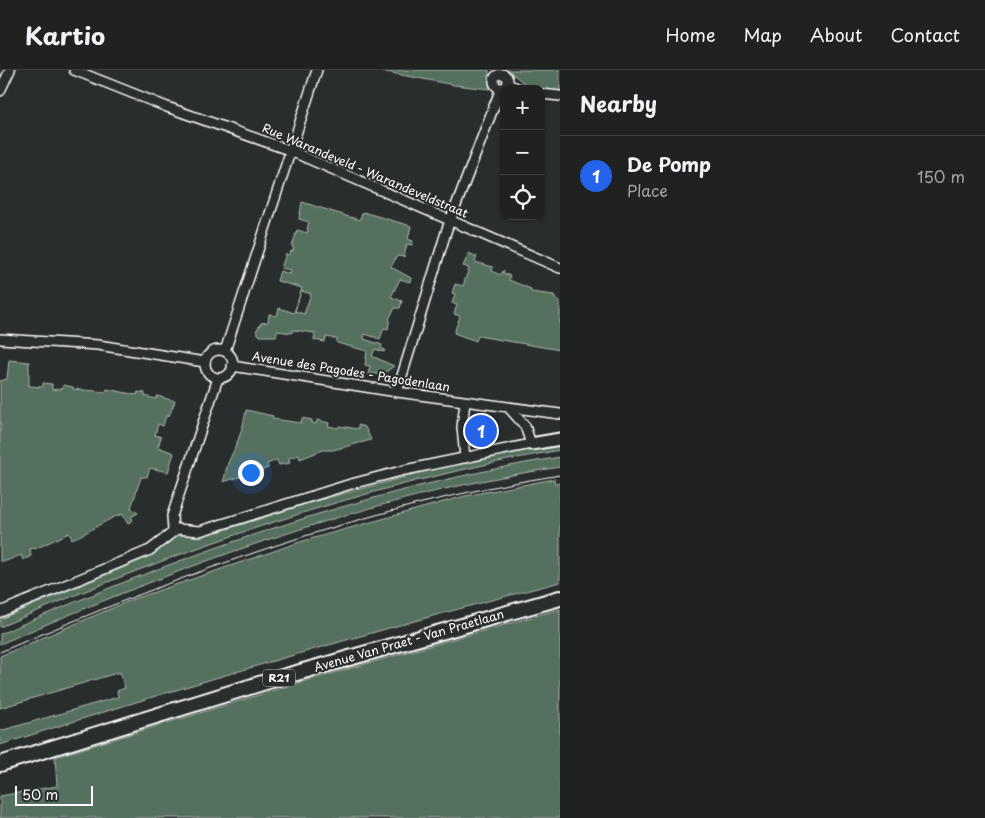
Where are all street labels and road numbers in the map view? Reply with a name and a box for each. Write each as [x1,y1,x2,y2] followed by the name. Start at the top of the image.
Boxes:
[260,118,471,222] street label: Rue Warandeveld - Warandeveldstraat
[251,346,451,396] street label: Avenue des Pagodes - Pagodenlaan
[312,604,506,676] street label: Avenue Van Praet - Van Praetlaan
[263,670,295,686] road number: R21

